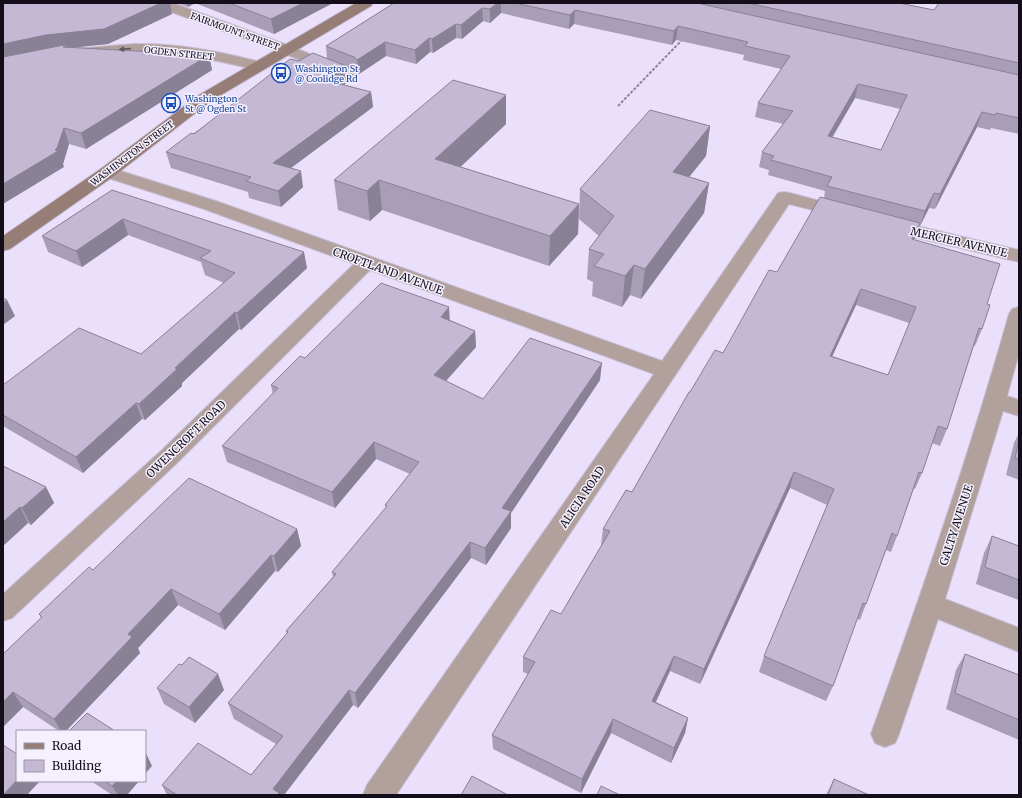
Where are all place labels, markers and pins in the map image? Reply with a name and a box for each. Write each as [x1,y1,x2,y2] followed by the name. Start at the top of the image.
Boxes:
[270,62,292,84] bus stop icon: Washington St @ Coolidge Rd
[294,63,359,84] place label: Washington St @ Coolidge Rd
[160,92,182,114] bus stop icon: Washington St @ Ogden St
[184,93,247,114] place label: Washington St @ Ogden St

